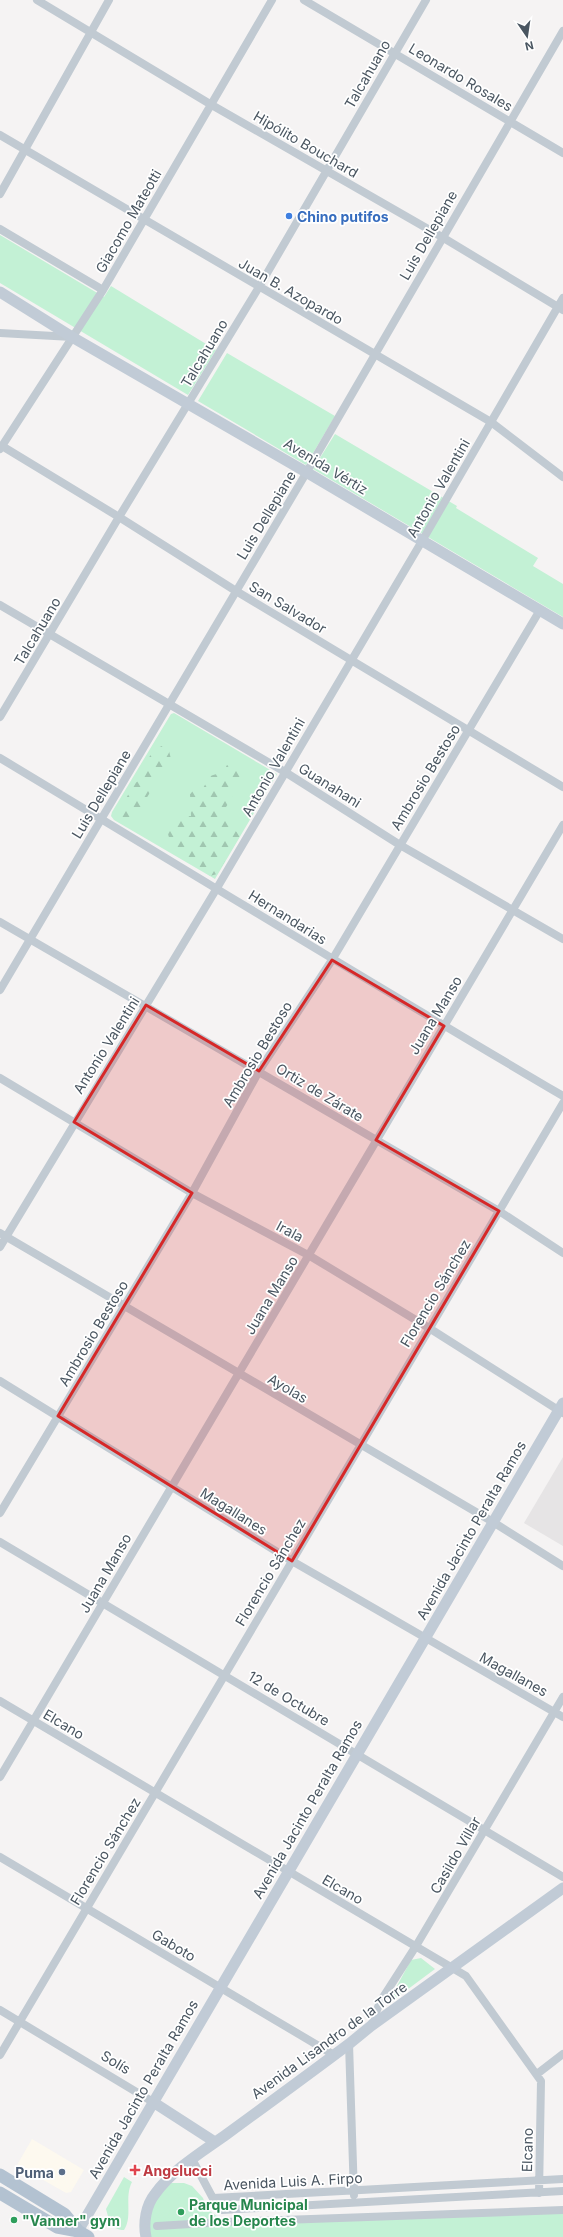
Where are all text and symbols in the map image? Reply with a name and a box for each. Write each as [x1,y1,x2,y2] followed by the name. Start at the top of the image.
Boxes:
[507,16,547,56] north arrow
[341,37,393,111] street label: Talcahuano
[524,38,535,54] text: N
[406,39,516,115] street label: Leonardo Rosales
[251,107,361,181] street label: Hipólito Bouchard
[92,166,164,276] street label: Giacomo Mateotti
[396,187,460,283] street label: Luis Dellepiane
[297,208,389,225] place label: Chino putifos
[284,211,294,221] marker: Chino putifos
[236,254,346,328] street label: Juan B. Azopardo
[177,316,231,390] street label: Talcahuano
[281,434,371,498] street label: Avenida Vértiz
[403,436,473,540] street label: Antonio Valentini
[233,468,299,562] street label: Luis Dellepiane
[246,577,330,637] street label: San Salvador
[10,594,64,668] street label: Talcahuano
[238,715,308,819] street label: Antonio Valentini
[387,721,463,833] street label: Ambrosio Bestoso
[68,747,134,841] street label: Luis Dellepiane
[296,759,364,811] street label: Guanahani
[246,886,330,948] street label: Hernandarias
[405,973,465,1057] street label: Juana Manso
[69,993,143,1097] street label: Antonio Valentini
[219,998,295,1110] street label: Ambrosio Bestoso
[273,1059,367,1125] street label: Ortiz de Zárate
[274,1217,306,1245] street label: Irala
[396,1236,474,1350] street label: Florencio Sánchez
[241,1253,301,1337] street label: Juana Manso
[55,1277,131,1389] street label: Ambrosio Bestoso
[265,1370,311,1406] street label: Ayolas
[413,1437,529,1623] street label: Avenida Jacinto Peralta Ramos
[198,1484,270,1538] street label: Magallanes
[231,1515,309,1629] street label: Florencio Sánchez
[75,1530,135,1616] street label: Juana Manso
[477,1648,551,1700] street label: Magallanes
[245,1667,333,1729] street label: 12 de Octubre
[41,1705,87,1743] street label: Elcano
[249,1716,365,1902] street label: Avenida Jacinto Peralta Ramos
[66,1794,144,1908] street label: Florencio Sánchez
[426,1813,484,1897] street label: Casildo Villar
[319,1871,367,1907] street label: Elcano
[149,1925,199,1965] street label: Gaboto
[248,1978,410,2102] street label: Avenida Lisandro de la Torre
[85,1996,201,2182] street label: Avenida Jacinto Peralta Ramos
[98,2047,134,2077] street label: Solís
[518,2128,536,2172] street label: Elcano
[143,2162,212,2179] place label: Angelucci
[15,2164,54,2181] place label: Puma
[130,2165,140,2175] marker: Angelucci
[57,2167,67,2177] marker: Puma
[223,2169,363,2193] street label: Avenida Luis A. Firpo
[189,2196,308,2229] place label: Parque Municipal de los Deportes
[176,2207,186,2217] marker: Parque Municipal de los Deportes
[22,2212,120,2229] place label: "Vanner" gym
[9,2215,19,2225] marker: "Vanner" gym

